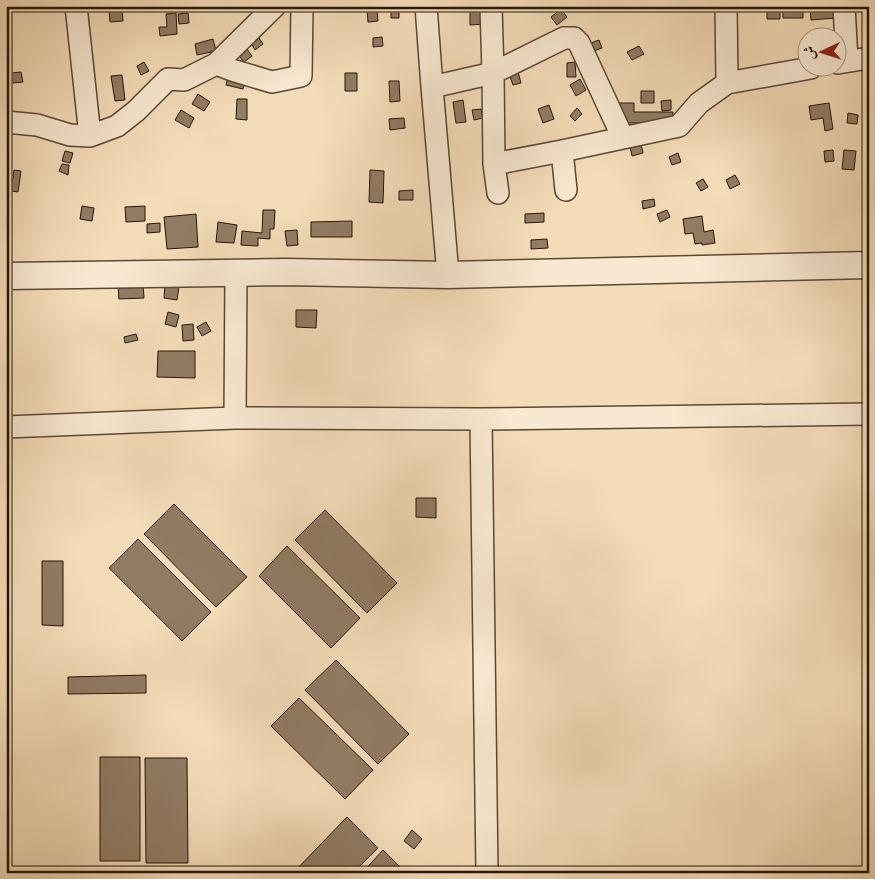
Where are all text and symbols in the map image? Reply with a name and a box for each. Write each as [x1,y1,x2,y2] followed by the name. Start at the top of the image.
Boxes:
[798,28,848,78] north arrow
[801,45,818,60] text: ش

